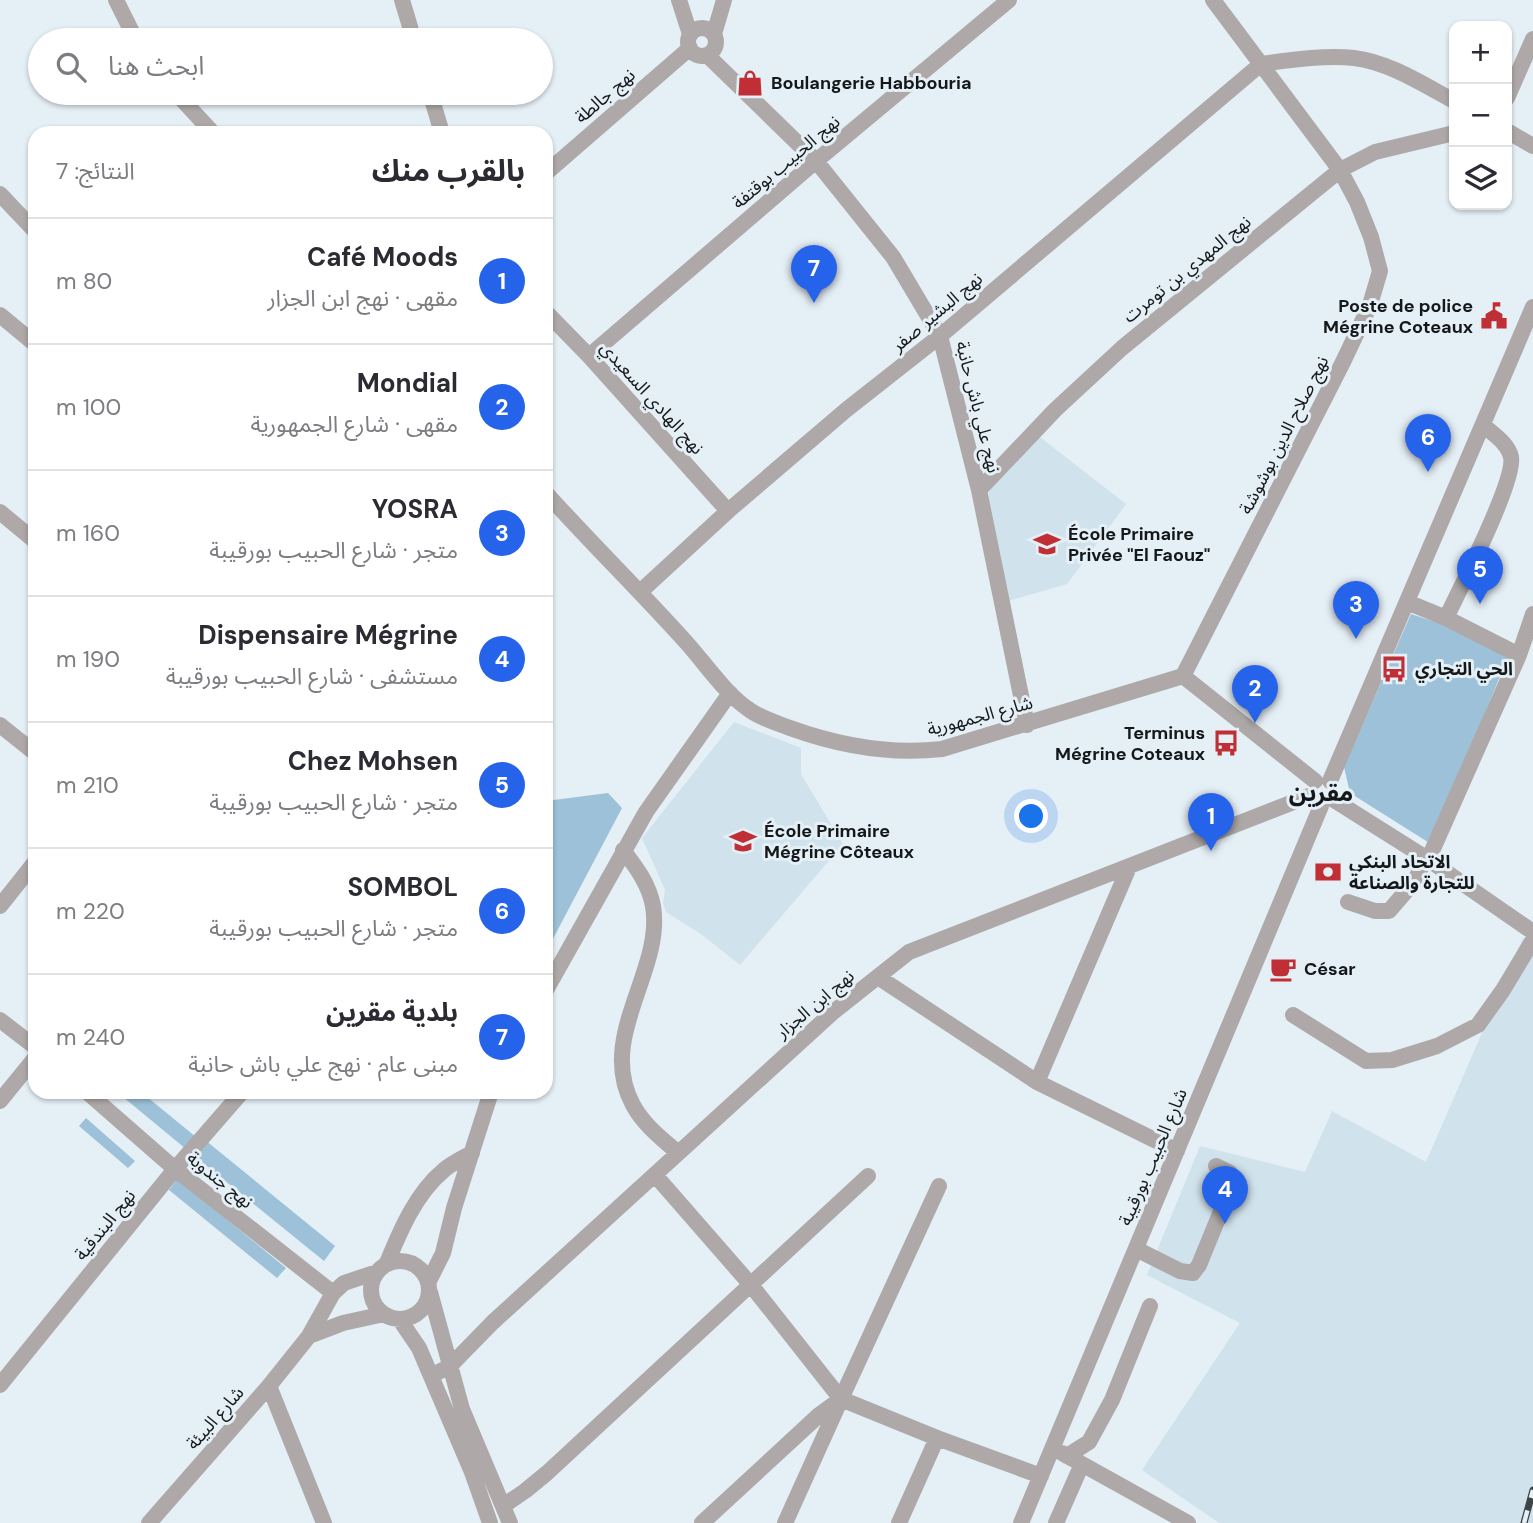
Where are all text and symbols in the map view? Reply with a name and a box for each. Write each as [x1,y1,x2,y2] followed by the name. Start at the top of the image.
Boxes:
[1449,21,1512,210] map controls
[1449,21,1512,84] button: +
[28,28,553,105] search box
[52,48,90,86] icon: search
[108,49,205,83] text: ابحث هنا
[570,63,641,130] street label: نهج جالطة
[735,68,765,98] shop icon: Boulangerie Habbouria
[771,71,971,95] place label: Boulangerie Habbouria
[1449,84,1512,147] button: −
[727,110,846,215] street label: نهج الحبيب بوقتفة
[1449,147,1512,210] button: layers
[372,151,525,190] text: بالقرب منك
[56,156,135,186] text: النتائج: 7
[1118,210,1257,329] street label: نهج المهدي بن تومرت
[307,240,458,274] text: Café Moods
[791,245,837,303] pin: 7
[56,266,112,296] text: 80 m
[498,266,506,296] text: 1
[886,267,988,359] street label: نهج البشير صفر
[267,283,458,313] text: مقهى · نهج ابن الجزار
[1323,294,1473,339] place label: Poste de police Mégrine Coteaux
[1479,301,1509,331] public building icon: Poste de police Mégrine Coteaux
[594,336,709,460] street label: نهج الهادي السعيدي
[949,339,1006,476] street label: نهج علي باش حانبة
[1234,352,1335,519] street label: نهج صلاح الدين بوشوشة
[357,366,458,400] text: Mondial
[56,392,121,422] text: 100 m
[495,392,509,422] text: 2
[250,409,458,439] text: مقهى · شارع الجمهورية
[1405,414,1451,472] pin: 6
[372,492,458,526] text: YOSRA
[56,518,120,548] text: 160 m
[495,518,509,548] text: 3
[1068,522,1210,567] place label: École Primaire Privée "El Faouz"
[1032,529,1062,559] school or university icon: École Primaire Privée "El Faouz"
[209,535,458,565] text: متجر · شارع الحبيب بورقيبة
[1457,546,1503,604] pin: 5
[1333,581,1379,639] pin: 3
[198,618,458,652] text: Dispensaire Mégrine
[56,644,120,674] text: 190 m
[495,644,509,674] text: 4
[1379,654,1409,684] bus stop icon: الحي التجاري
[1415,657,1513,683] place label: الحي التجاري
[166,661,458,691] text: مستشفى · شارع الحبيب بورقيبة
[1232,665,1278,723] pin: 2
[924,690,1036,744] street label: شارع الجمهورية
[1055,721,1205,766] place label: Terminus Mégrine Coteaux
[1211,728,1241,758] bus stop icon: Terminus Mégrine Coteaux
[288,744,458,778] text: Chez Mohsen
[56,770,119,800] text: 210 m
[495,770,509,800] text: 5
[1289,777,1353,808] district label: مقرين
[209,787,458,817] text: متجر · شارع الحبيب بورقيبة
[1188,793,1234,851] pin: 1
[1014,799,1048,833] your location
[764,819,914,864] place label: École Primaire Mégrine Côteaux
[728,826,758,856] school or university icon: École Primaire Mégrine Côteaux
[1349,850,1475,895] place label: الاتحاد البنكي للتجارة والصناعة
[1313,857,1343,887] bank icon: الاتحاد البنكي للتجارة والصناعة
[347,870,458,904] text: SOMBOL
[56,896,125,926] text: 220 m
[495,896,509,926] text: 6
[209,913,458,943] text: متجر · شارع الحبيب بورقيبة
[1268,954,1298,984] cafe icon: César
[1304,957,1356,981] place label: César
[770,964,860,1045] street label: نهج ابن الجزار
[326,995,458,1029] text: بلدية مقرين
[56,1022,125,1052] text: 240 m
[496,1022,508,1052] text: 7
[188,1049,458,1079] text: مبنى عام · نهج علي باش حانبة
[1113,1085,1195,1230] street label: شارع الحبيب بورقيبة
[181,1146,258,1215] street label: نهج جندوبة
[1202,1166,1248,1224] pin: 4
[69,1184,142,1266] street label: نهج البندقية
[181,1381,251,1456] street label: شارع البيئة

